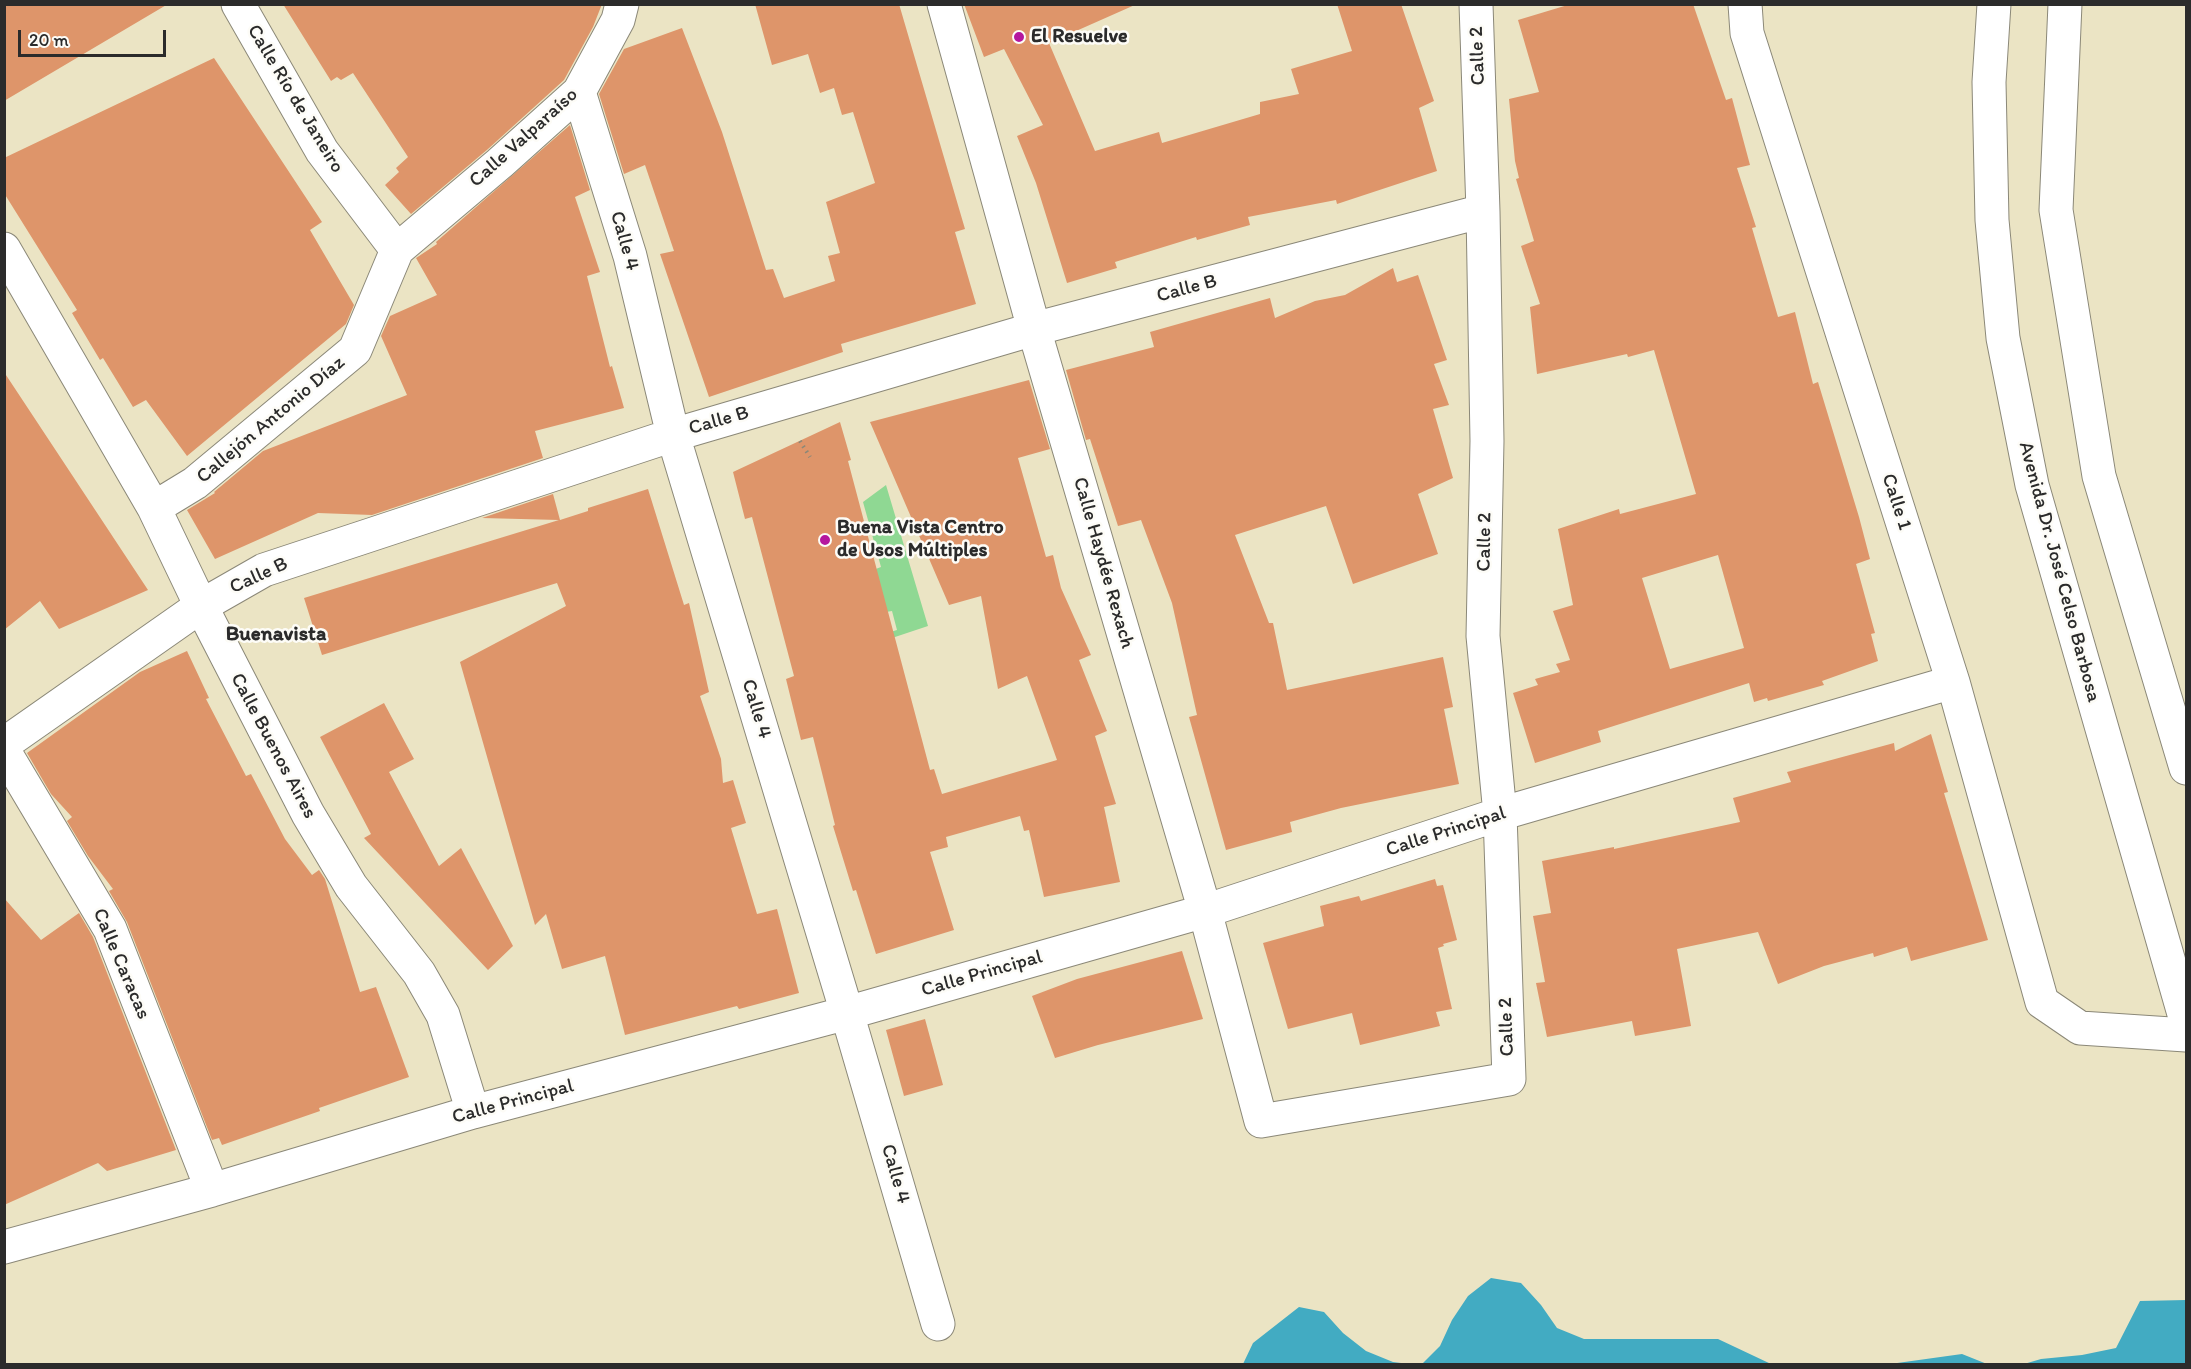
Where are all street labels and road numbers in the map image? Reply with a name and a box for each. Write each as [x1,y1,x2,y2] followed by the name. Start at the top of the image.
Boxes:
[241,20,349,178] street label: Calle Río de Janeiro
[1465,26,1491,86] street label: Calle 2
[465,83,583,193] street label: Calle Valparaíso
[604,209,644,273] street label: Calle 4
[1154,269,1220,309] street label: Calle B
[192,351,350,489] street label: Callejón Antonio Díaz
[686,401,752,441] street label: Calle B
[2013,439,2105,705] street label: Avenida Dr. José Celso Barbosa
[1876,471,1916,533] street label: Calle 1
[1067,474,1139,652] street label: Calle Haydée Rexach
[1472,512,1498,572] street label: Calle 2
[226,552,292,600] street label: Calle B
[225,669,321,823] street label: Calle Buenos Aires
[736,677,776,741] street label: Calle 4
[1383,801,1509,863] street label: Calle Principal
[87,905,155,1023] street label: Calle Caracas
[919,945,1045,1003] street label: Calle Principal
[1494,997,1520,1057] street label: Calle 2
[450,1074,576,1130] street label: Calle Principal
[875,1142,915,1206] street label: Calle 4

